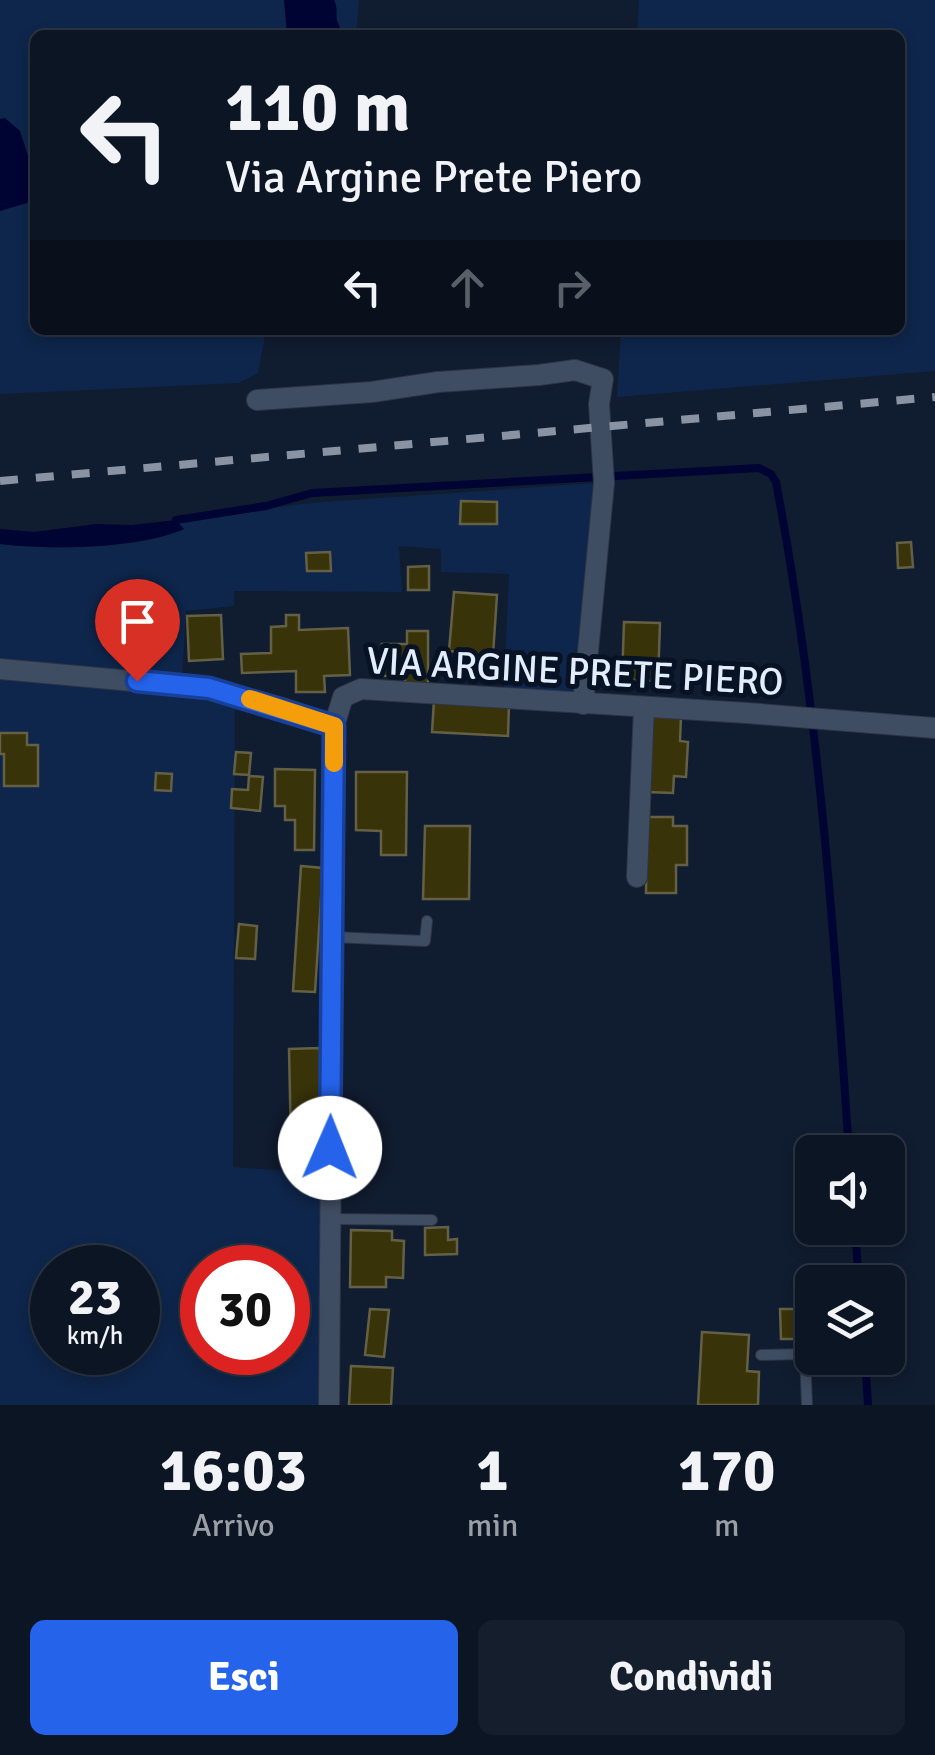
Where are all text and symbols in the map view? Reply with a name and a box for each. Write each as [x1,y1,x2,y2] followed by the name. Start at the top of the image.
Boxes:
[225,64,410,150] text: 110 m
[60,70,190,200] icon: left
[225,150,642,205] text: Via Argine Prete Piero
[335,260,390,315] icon: left
[440,260,495,315] icon: ahead
[545,260,600,315] icon: right
[95,579,180,682] pin
[110,594,165,649] icon: arrive
[365,637,785,706] street label: VIA ARGINE PRETE PIERO
[278,1096,382,1200] position arrow
[795,1135,905,1375] map controls
[795,1135,905,1245] button: sound
[180,1245,310,1375] speed limit sign: 30
[795,1265,905,1375] button: layers
[68,1267,122,1329] text: 23
[67,1320,123,1351] text: km/h
[160,1434,307,1508] text: 16:03
[476,1434,509,1508] text: 1
[678,1434,775,1508] text: 170
[192,1506,275,1545] text: Arrivo
[467,1506,518,1545] text: min
[714,1506,739,1545] text: m
[30,1620,458,1735] button: Esci
[478,1620,905,1735] button: Condividi

